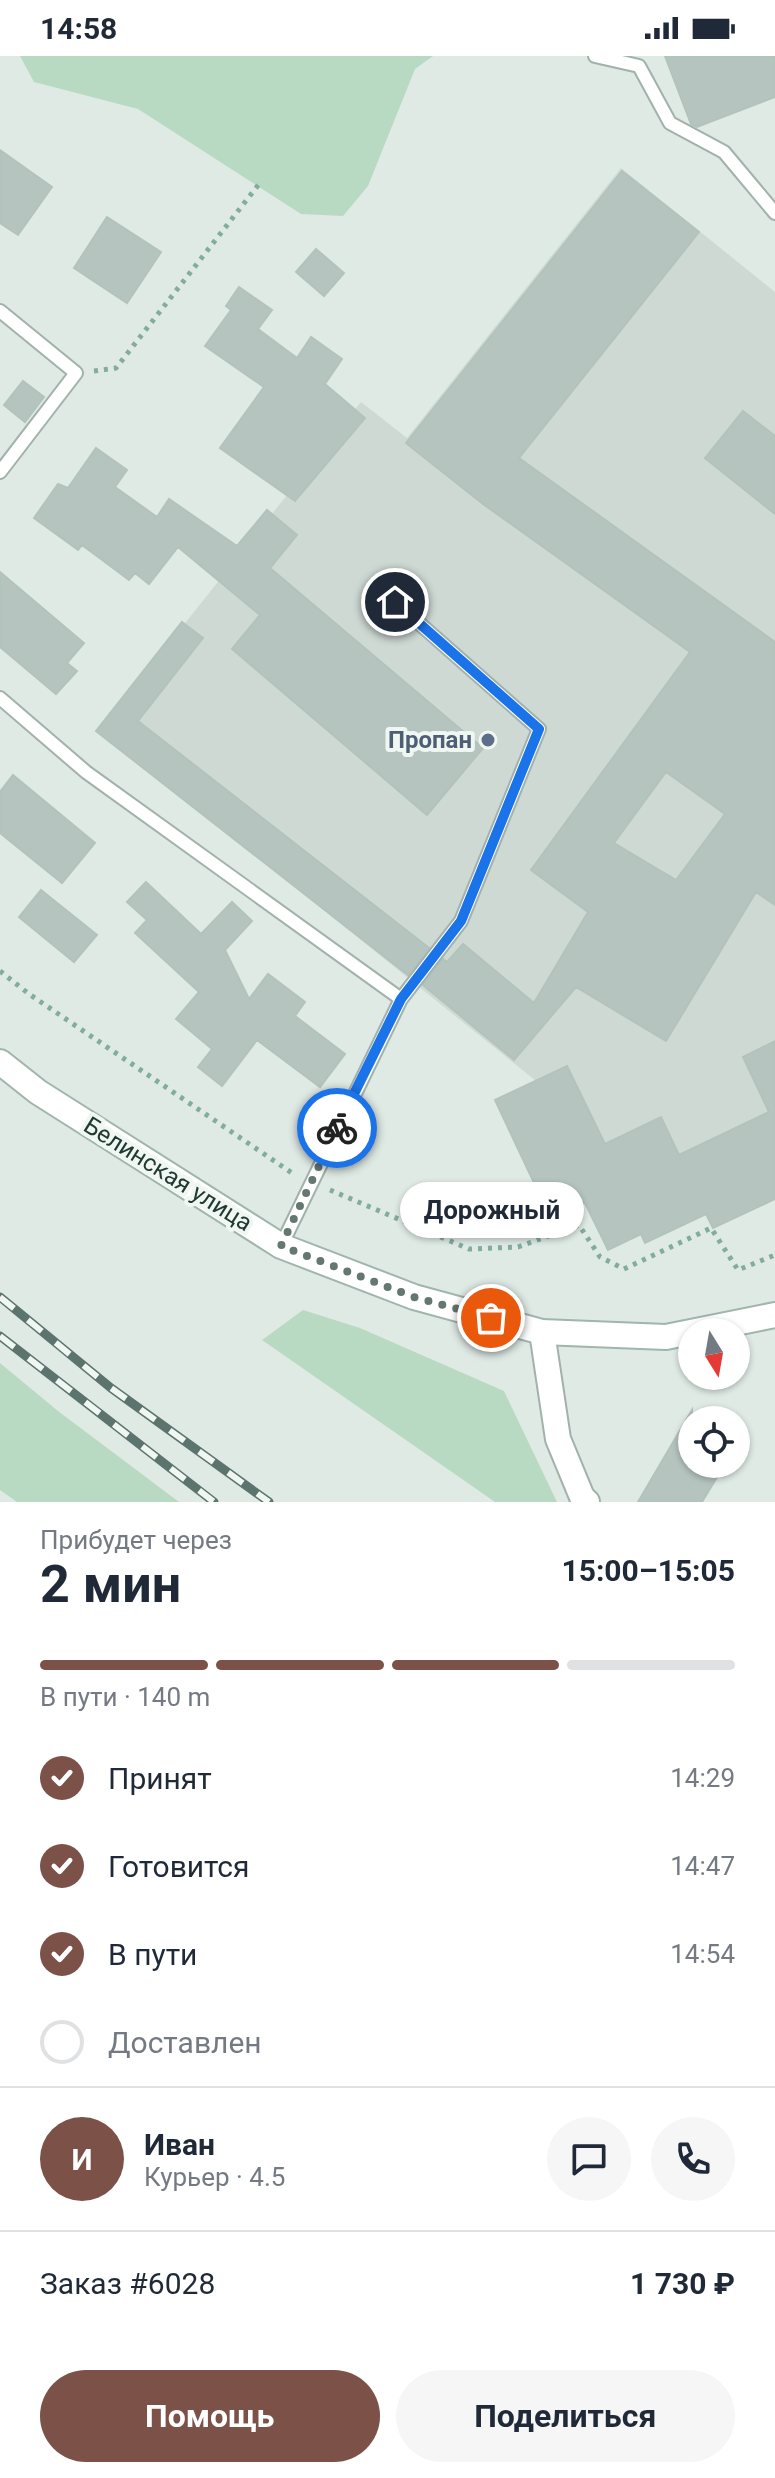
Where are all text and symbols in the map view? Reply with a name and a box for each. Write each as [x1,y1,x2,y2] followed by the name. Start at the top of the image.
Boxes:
[40,11,117,46] text: 14:58
[361,568,429,636] pin
[373,580,417,624] icon: home
[388,726,472,754] place label: Пропан
[479,731,497,749] marker: Пропан
[297,1088,377,1168] courier
[315,1106,359,1150] icon: bike
[79,1111,257,1237] street label: Белинская улица
[399,1182,583,1238] callout: Дорожный
[424,1195,560,1225] text: Дорожный
[457,1284,525,1352] pin
[469,1296,513,1340] icon: bag
[678,1318,750,1390] north arrow
[678,1318,750,1478] map controls
[678,1406,750,1478] button: locate
[40,1525,232,1555] text: Прибудет через
[561,1553,735,1588] text: 15:00–15:05
[40,1554,181,1615] text: 2 мин
[40,1682,210,1712] text: В пути · 140 m
[40,1756,84,1800] icon: check
[108,1761,212,1796] text: Принят
[670,1763,735,1793] text: 14:29
[40,1844,84,1888] icon: check
[108,1849,250,1884] text: Готовится
[670,1851,735,1881] text: 14:47
[40,1932,84,1976] icon: check
[108,1937,197,1972] text: В пути
[670,1939,735,1969] text: 14:54
[108,2025,262,2060] text: Доставлен
[547,2117,631,2201] button: chat
[651,2117,735,2201] button: phone
[144,2127,215,2162] text: Иван
[72,2142,93,2177] text: И
[144,2162,285,2192] text: Курьер · 4.5
[40,2266,215,2301] text: Заказ #6028
[630,2266,735,2301] text: 1 730 ₽
[40,2370,380,2462] button: Помощь
[396,2370,735,2462] button: Поделиться

